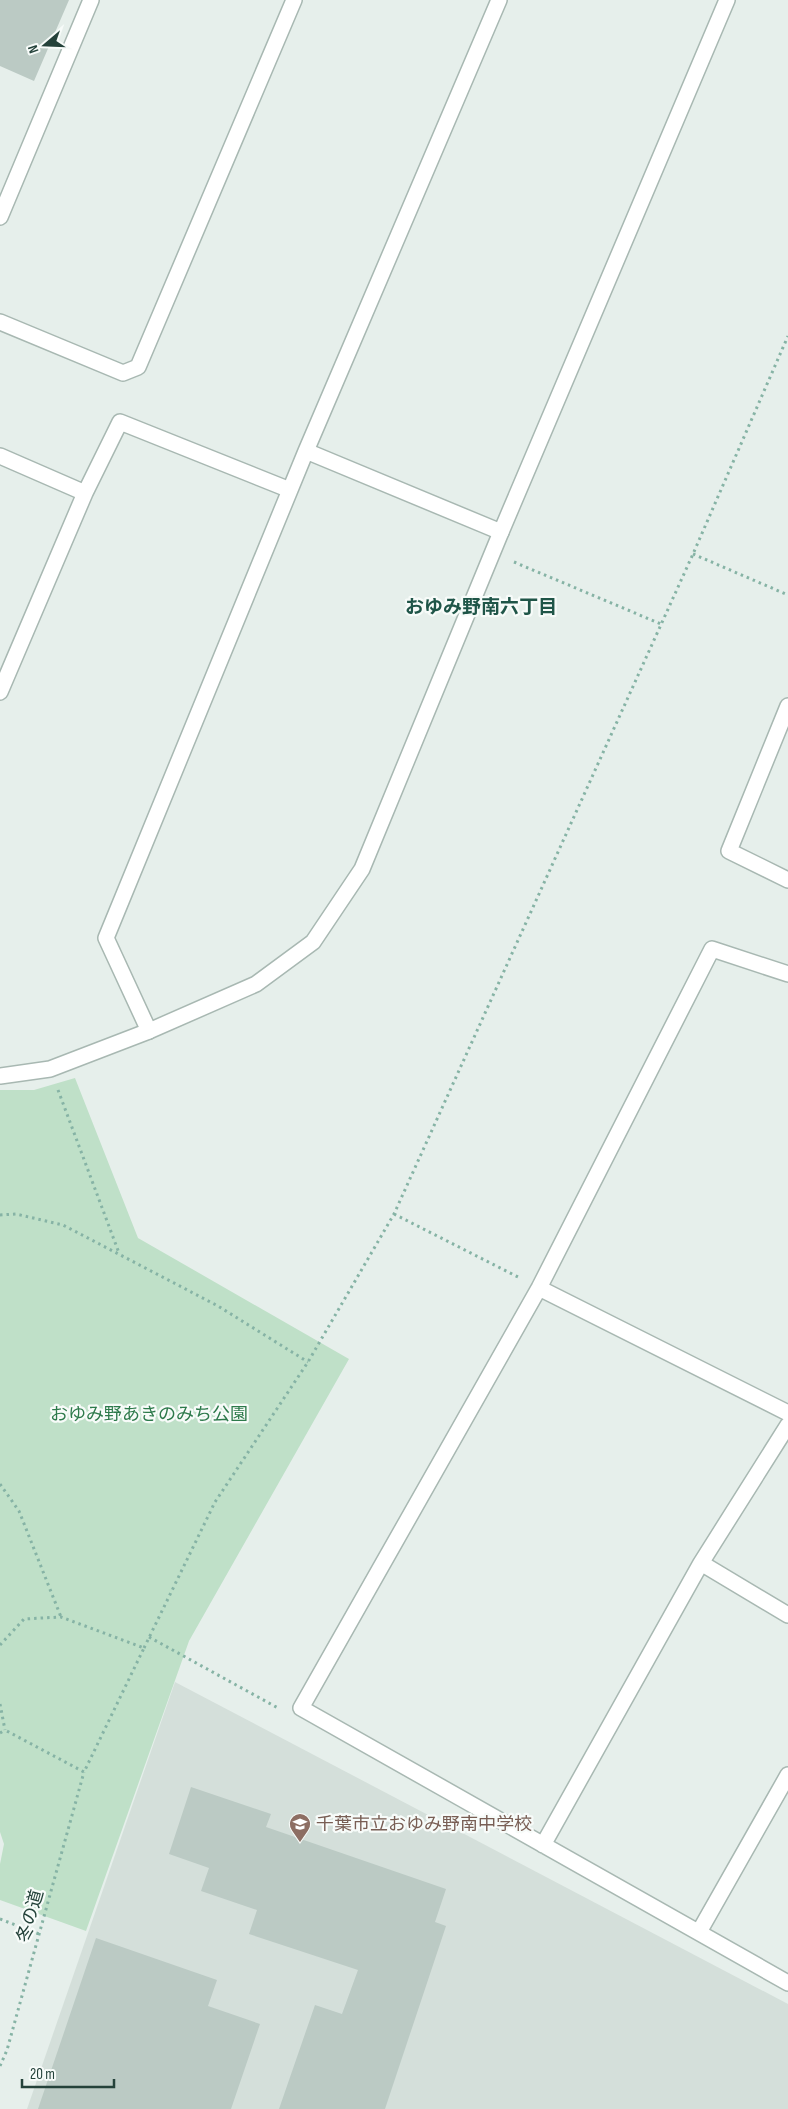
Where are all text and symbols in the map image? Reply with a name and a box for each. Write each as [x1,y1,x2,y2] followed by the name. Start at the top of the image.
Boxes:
[20,20,70,70] north arrow
[24,43,42,55] text: N
[405,596,557,619] district label: おゆみ野南六丁目
[50,1404,248,1425] park label: おゆみ野あきのみち公園
[288,1812,312,1843] school or university icon: 千葉市立おゆみ野南中学校
[316,1814,532,1835] place label: 千葉市立おゆみ野南中学校
[13,1887,48,1945] street label: 冬の道
[22,2056,115,2088] scale bar
[30,2065,55,2084] text: 20 m

